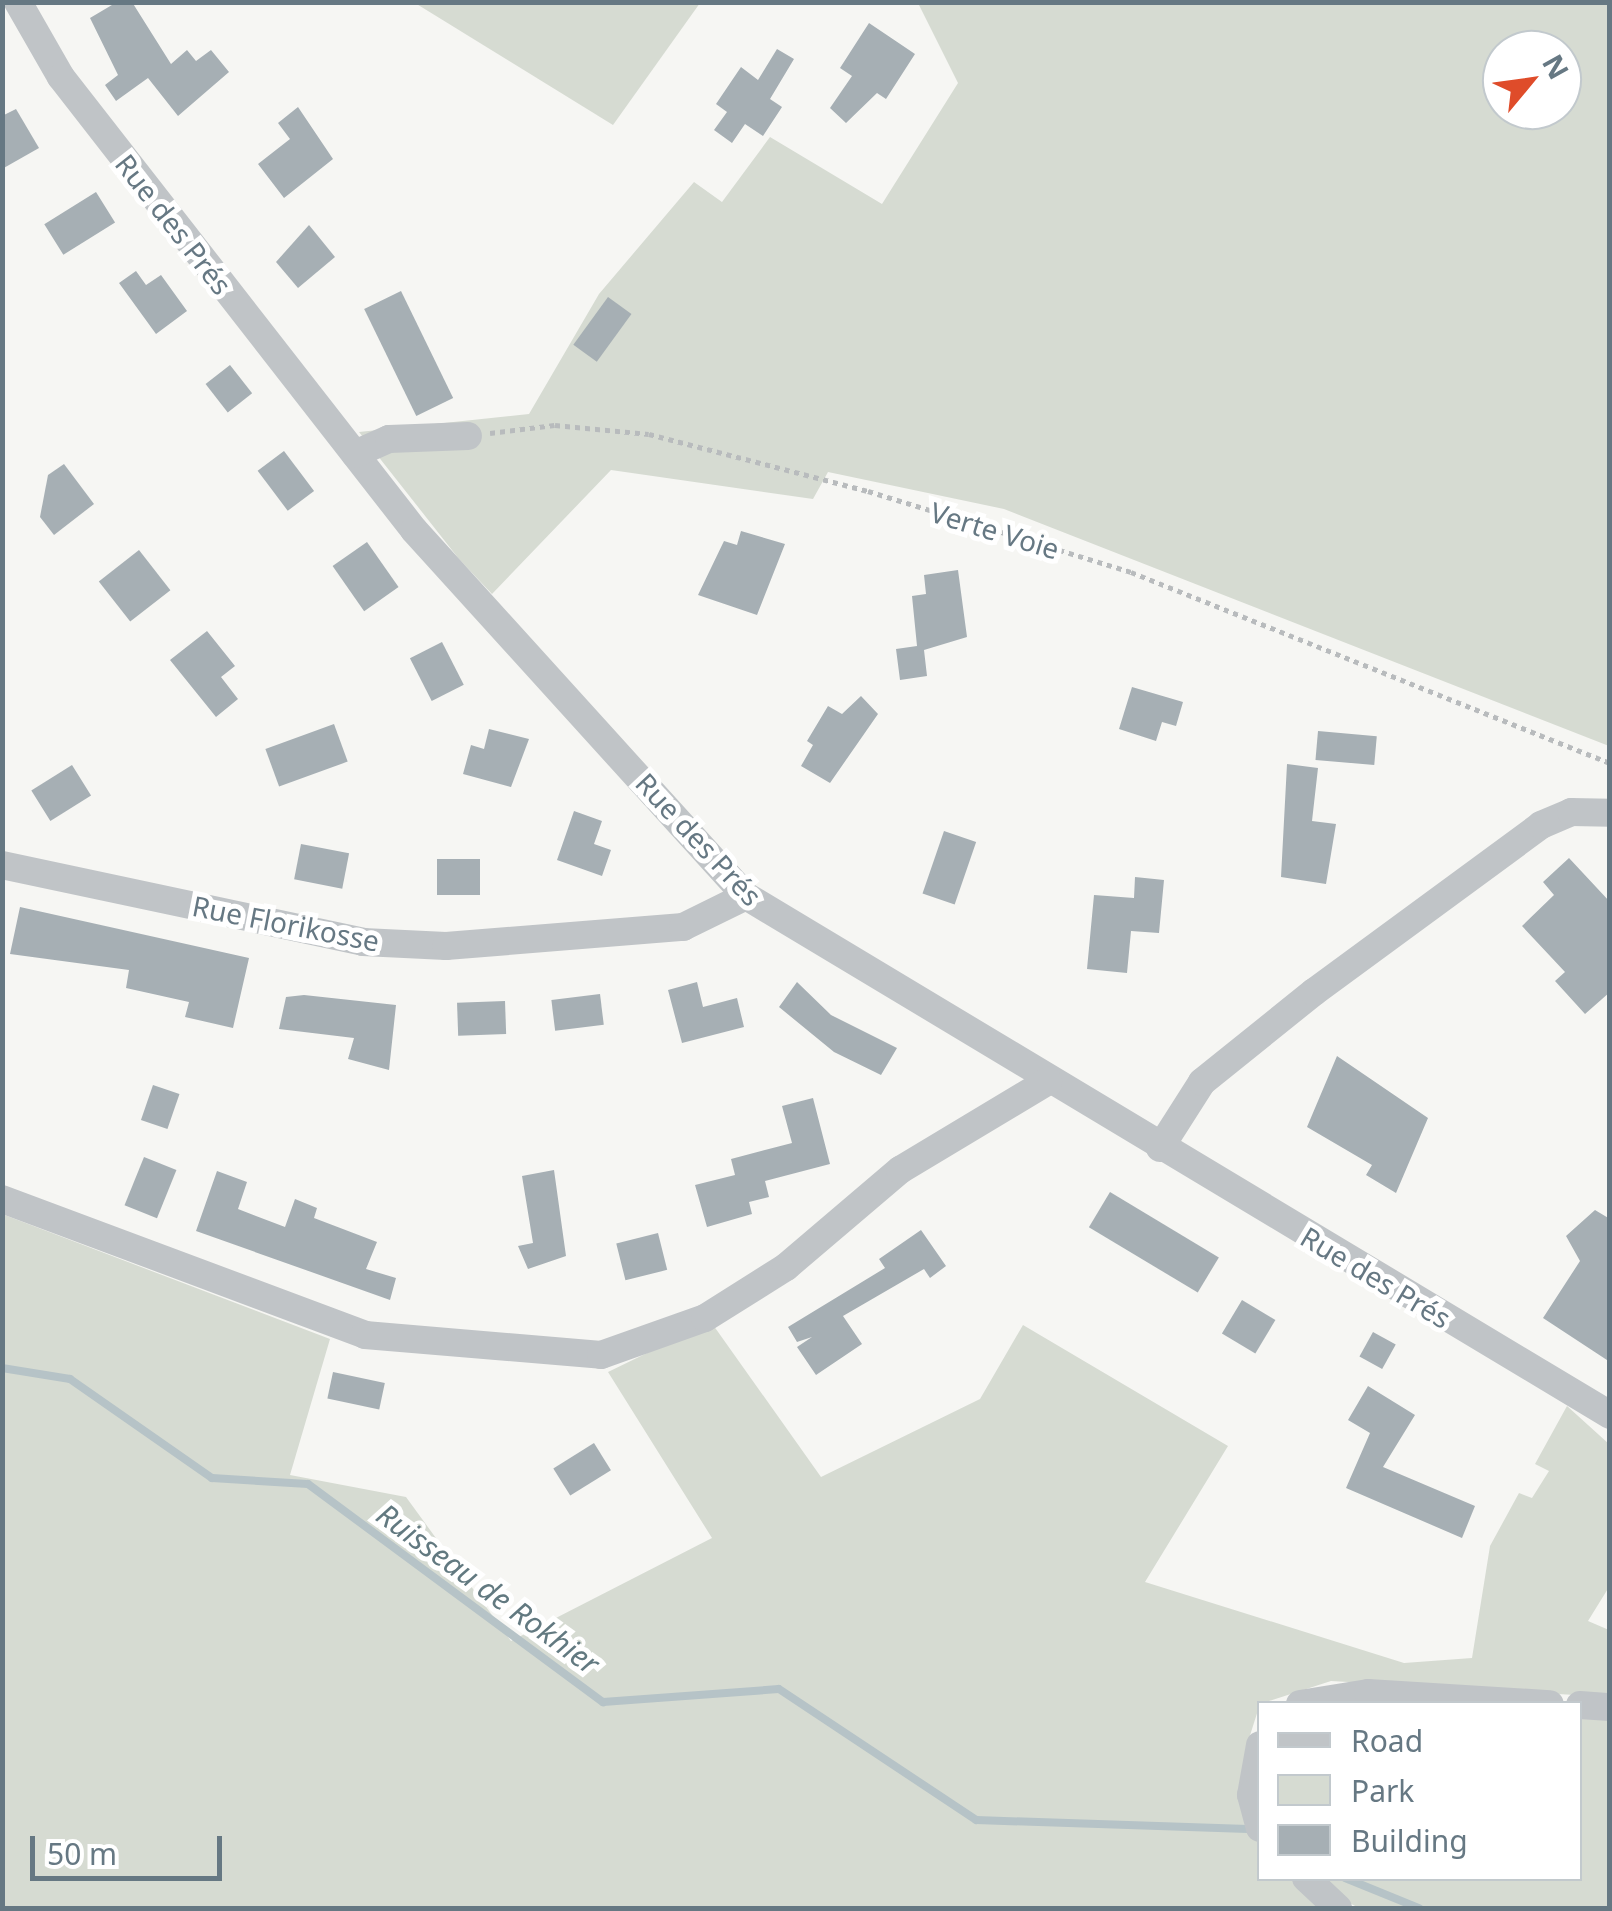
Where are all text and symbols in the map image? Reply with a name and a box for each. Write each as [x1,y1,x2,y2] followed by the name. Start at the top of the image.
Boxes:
[1482,30,1582,130] north arrow
[1534,47,1579,86] text: N
[109,147,239,301] street label: Rue des Prés
[927,494,1063,566] street label: Verte Voie
[629,766,769,912] street label: Rue des Prés
[190,888,382,958] street label: Rue Florikosse
[1295,1219,1457,1335] street label: Rue des Prés
[370,1496,606,1682] water label: Ruisseau de Rokhier
[1257,1701,1582,1881] legend
[1351,1720,1423,1761] text: Road
[1351,1770,1414,1811] text: Park
[35,1816,228,1878] scale bar
[1351,1820,1468,1861] text: Building
[47,1833,117,1874] text: 50 m

